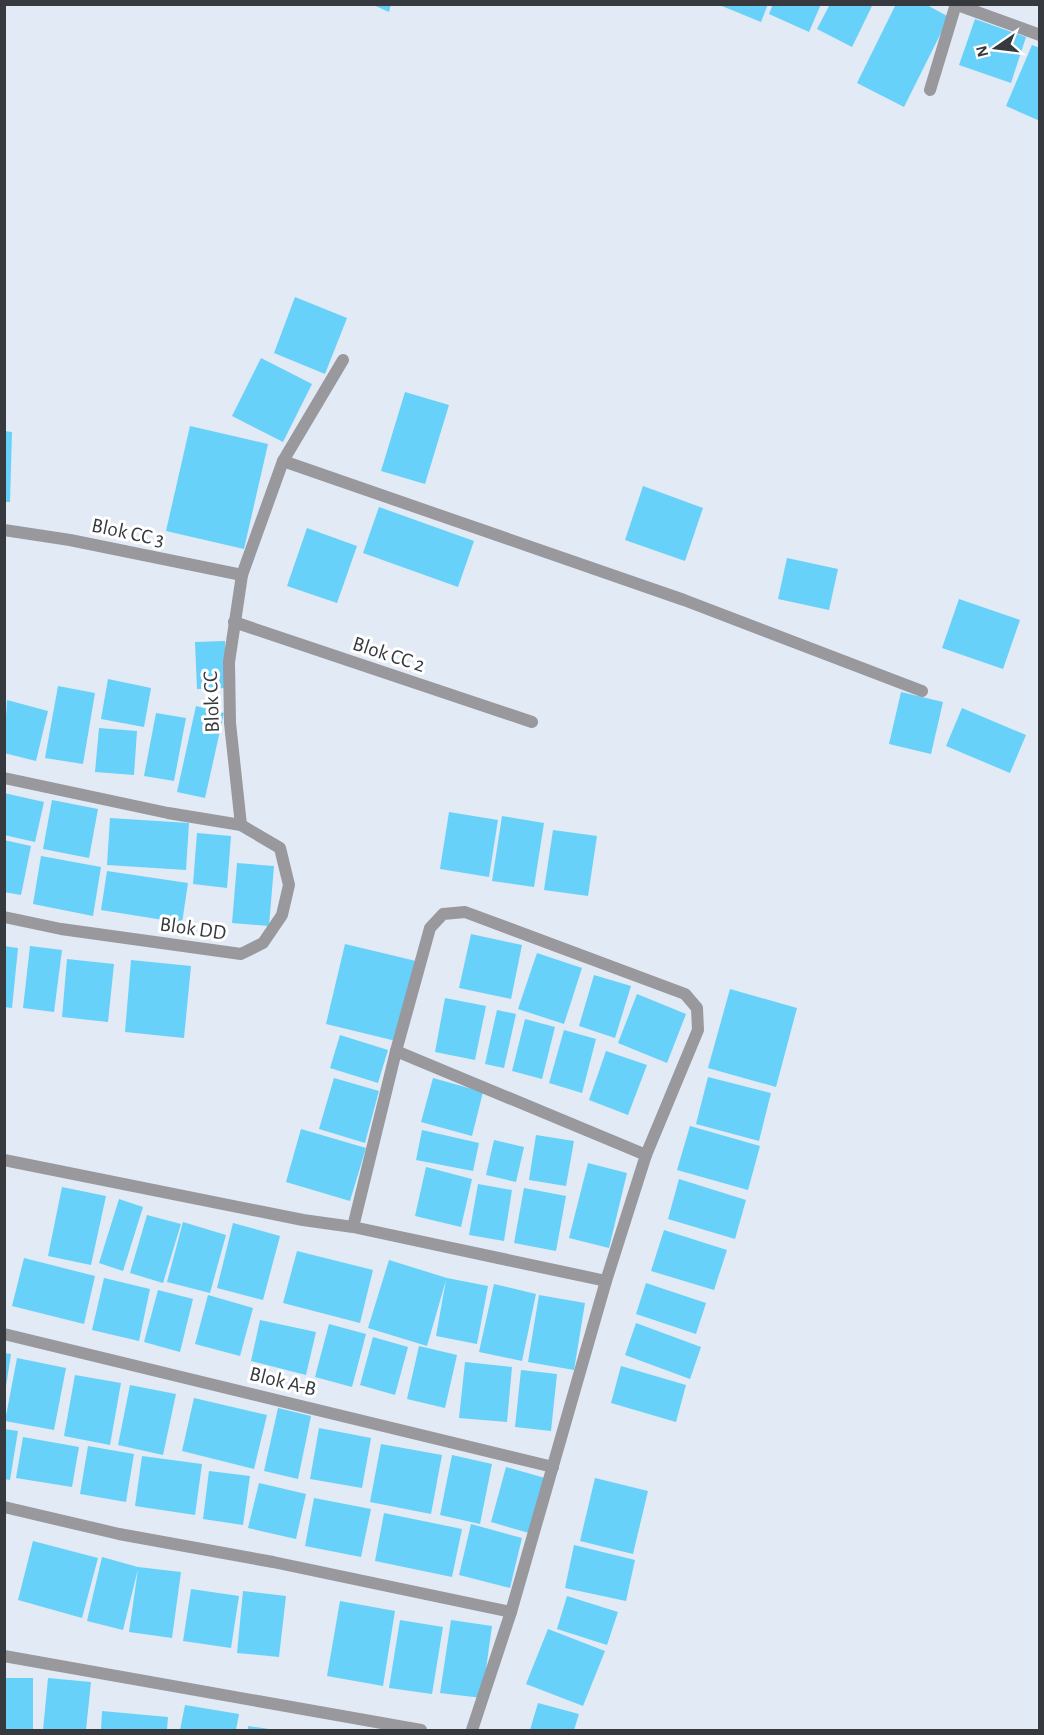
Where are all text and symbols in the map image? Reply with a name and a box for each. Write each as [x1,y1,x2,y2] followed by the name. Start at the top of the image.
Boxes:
[966,18,1026,78] north arrow
[973,44,992,59] text: N
[90,515,166,550] street label: Blok CC 3
[350,633,428,676] street label: Blok CC 2
[200,671,223,733] street label: Blok CC
[158,913,228,944] street label: Blok DD
[247,1363,318,1400] street label: Blok A-B

